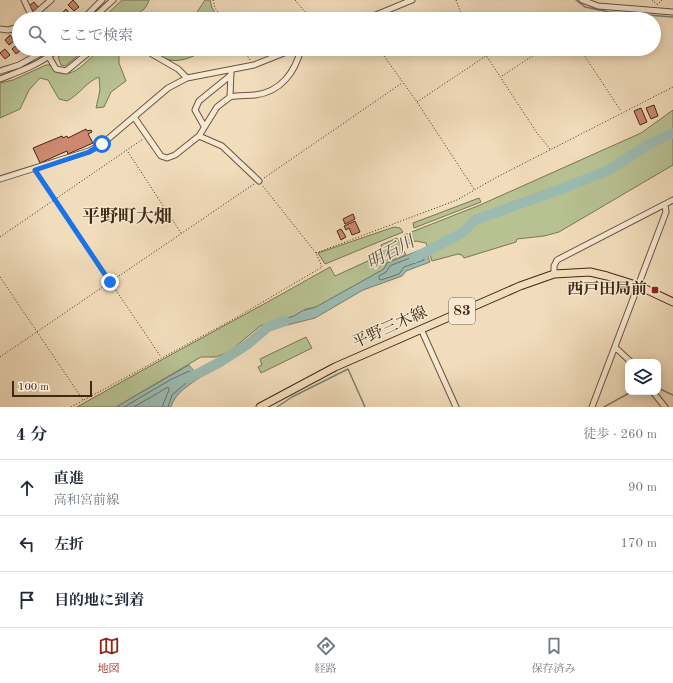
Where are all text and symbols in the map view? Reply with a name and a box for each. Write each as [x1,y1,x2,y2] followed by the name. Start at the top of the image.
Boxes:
[12,12,661,56] search box
[26,23,48,45] icon: search
[58,29,133,44] text: ここで検索
[93,135,111,153] route start
[82,206,172,226] district label: 平野町大畑
[364,232,419,272] water label: 明石川
[101,273,119,291] route end
[567,280,647,298] place label: 西戸田局前
[650,285,660,295] marker: 西戸田局前
[449,298,475,324] road number: 83
[349,303,430,352] street label: 平野三木線
[625,359,661,395] map controls
[625,359,661,395] button: layers
[12,379,92,398] scale bar
[18,382,49,393] text: 100 m
[16,427,48,444] text: 4 分
[583,428,657,441] text: 徒歩 · 260 m
[54,472,84,487] text: 直進
[16,477,38,499] icon: ahead
[628,481,657,494] text: 90 m
[54,494,119,507] text: 高和宮前線
[16,533,38,555] icon: left
[620,537,657,550] text: 170 m
[54,538,84,553] text: 左折
[16,589,38,611] icon: arrive
[54,594,144,609] text: 目的地に到着
[98,635,120,677] tab: 地図
[315,635,337,677] tab: 経路
[532,635,576,677] tab: 保存済み

